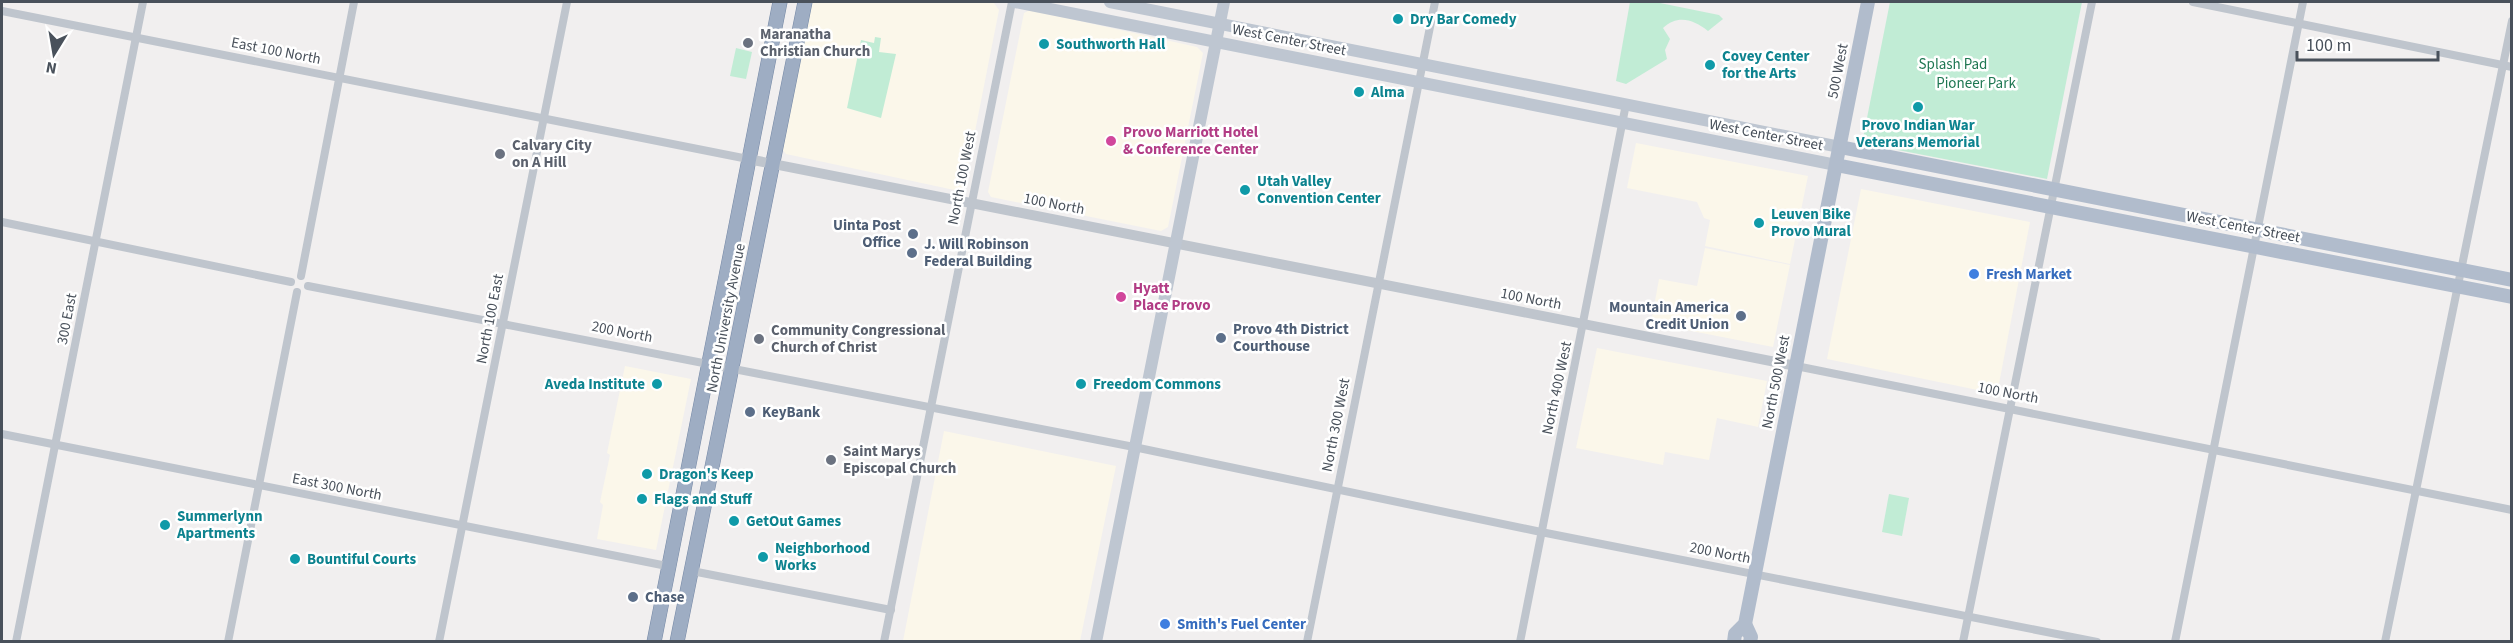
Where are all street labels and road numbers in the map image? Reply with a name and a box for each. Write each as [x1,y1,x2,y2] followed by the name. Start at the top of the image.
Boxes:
[1230,19,1348,61] street label: West Center Street
[229,32,323,70] street label: East 100 North
[1822,42,1854,100] street label: 500 West
[1707,114,1825,156] street label: West Center Street
[943,129,981,227] street label: North 100 West
[1022,188,1086,220] street label: 100 North
[2184,206,2302,248] street label: West Center Street
[701,242,751,394] street label: North University Avenue
[471,272,509,366] street label: North 100 East
[1499,283,1563,315] street label: 100 North
[52,292,82,346] street label: 300 East
[590,316,654,348] street label: 200 North
[1757,333,1795,431] street label: North 500 West
[1537,339,1577,437] street label: North 400 West
[1317,376,1355,474] street label: North 300 West
[1976,377,2040,409] street label: 100 North
[290,468,384,506] street label: East 300 North
[1688,537,1752,569] street label: 200 North

